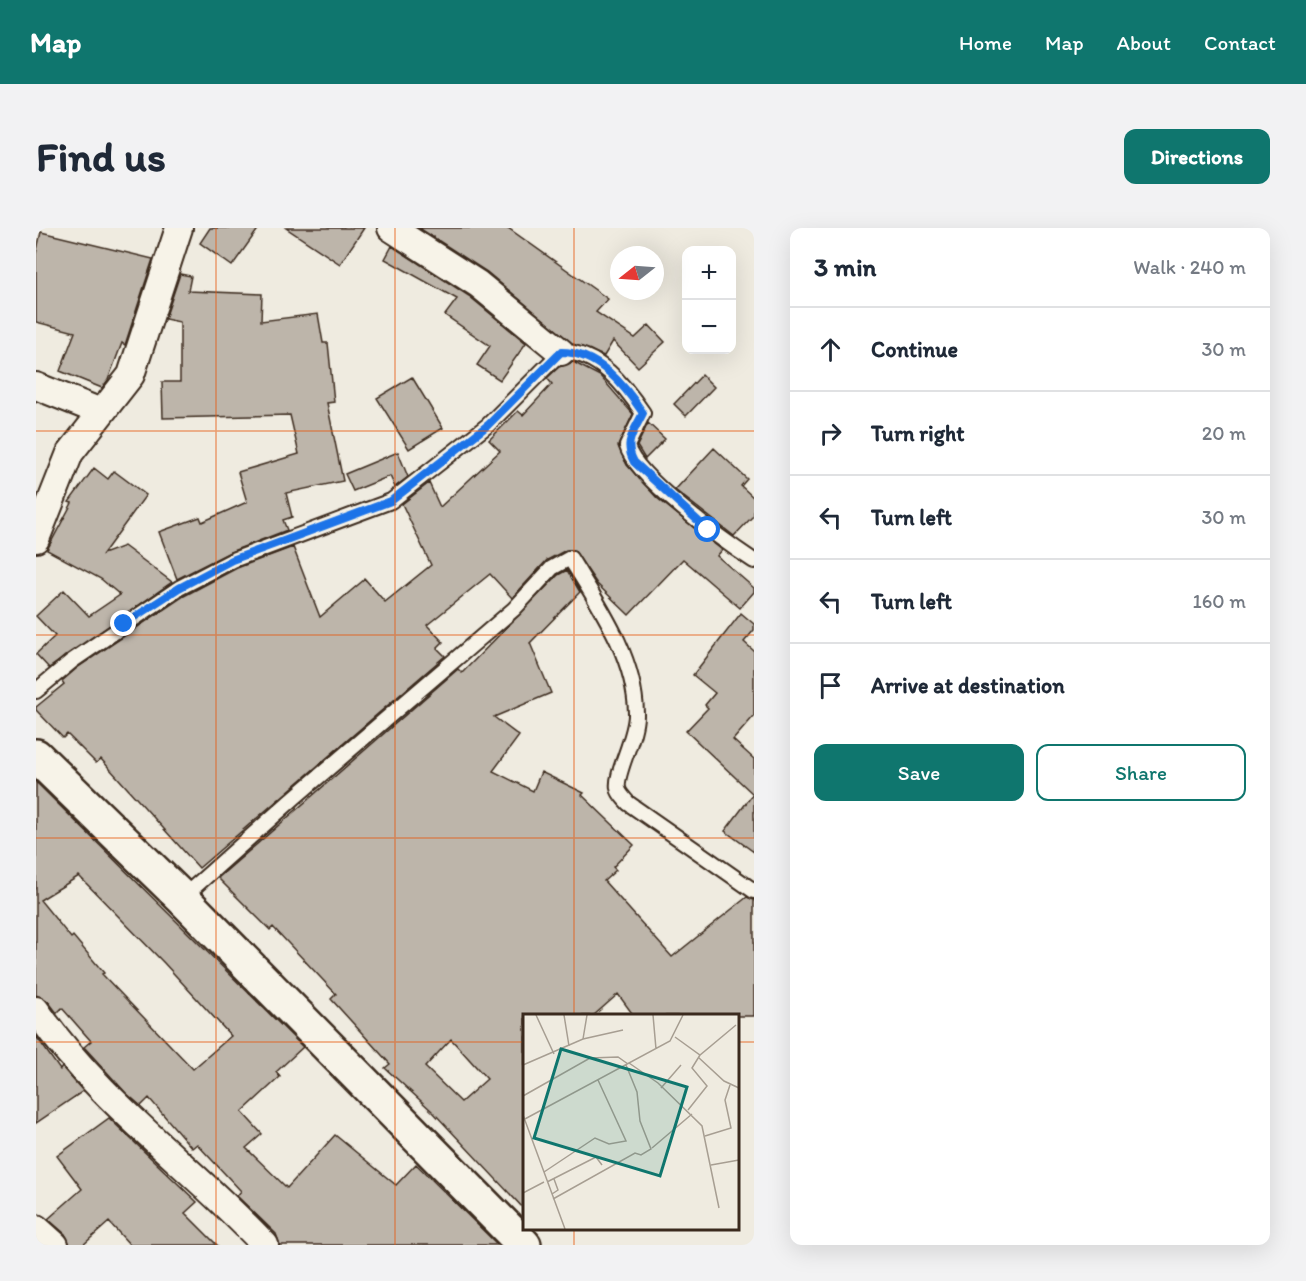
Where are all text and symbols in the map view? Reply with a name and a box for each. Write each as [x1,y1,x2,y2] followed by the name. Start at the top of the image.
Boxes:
[30,25,81,59] text: Map
[959,30,1012,55] text: Home
[1045,30,1084,55] text: Map
[1117,30,1171,55] text: About
[1204,30,1276,55] text: Contact
[1124,129,1270,184] button: Directions
[36,131,166,182] text: Find us
[610,246,664,300] north arrow
[682,246,736,354] map controls
[682,246,736,300] button: +
[814,251,876,283] text: 3 min
[1133,255,1246,279] text: Walk · 240 m
[682,300,736,354] button: −
[814,333,847,366] icon: ahead
[871,336,958,363] text: Continue
[1201,337,1246,361] text: 30 m
[814,417,847,450] icon: right
[871,420,965,447] text: Turn right
[1202,421,1246,445] text: 20 m
[814,501,847,534] icon: left
[871,504,952,531] text: Turn left
[1201,505,1246,529] text: 30 m
[694,516,720,542] route start
[814,585,847,618] icon: left
[871,588,952,615] text: Turn left
[1193,589,1246,613] text: 160 m
[110,610,136,636] route end
[814,669,847,702] icon: arrive
[871,672,1065,699] text: Arrive at destination
[814,744,1024,801] button: Save
[1036,744,1246,801] button: Share
[523,1014,739,1230] inset map

